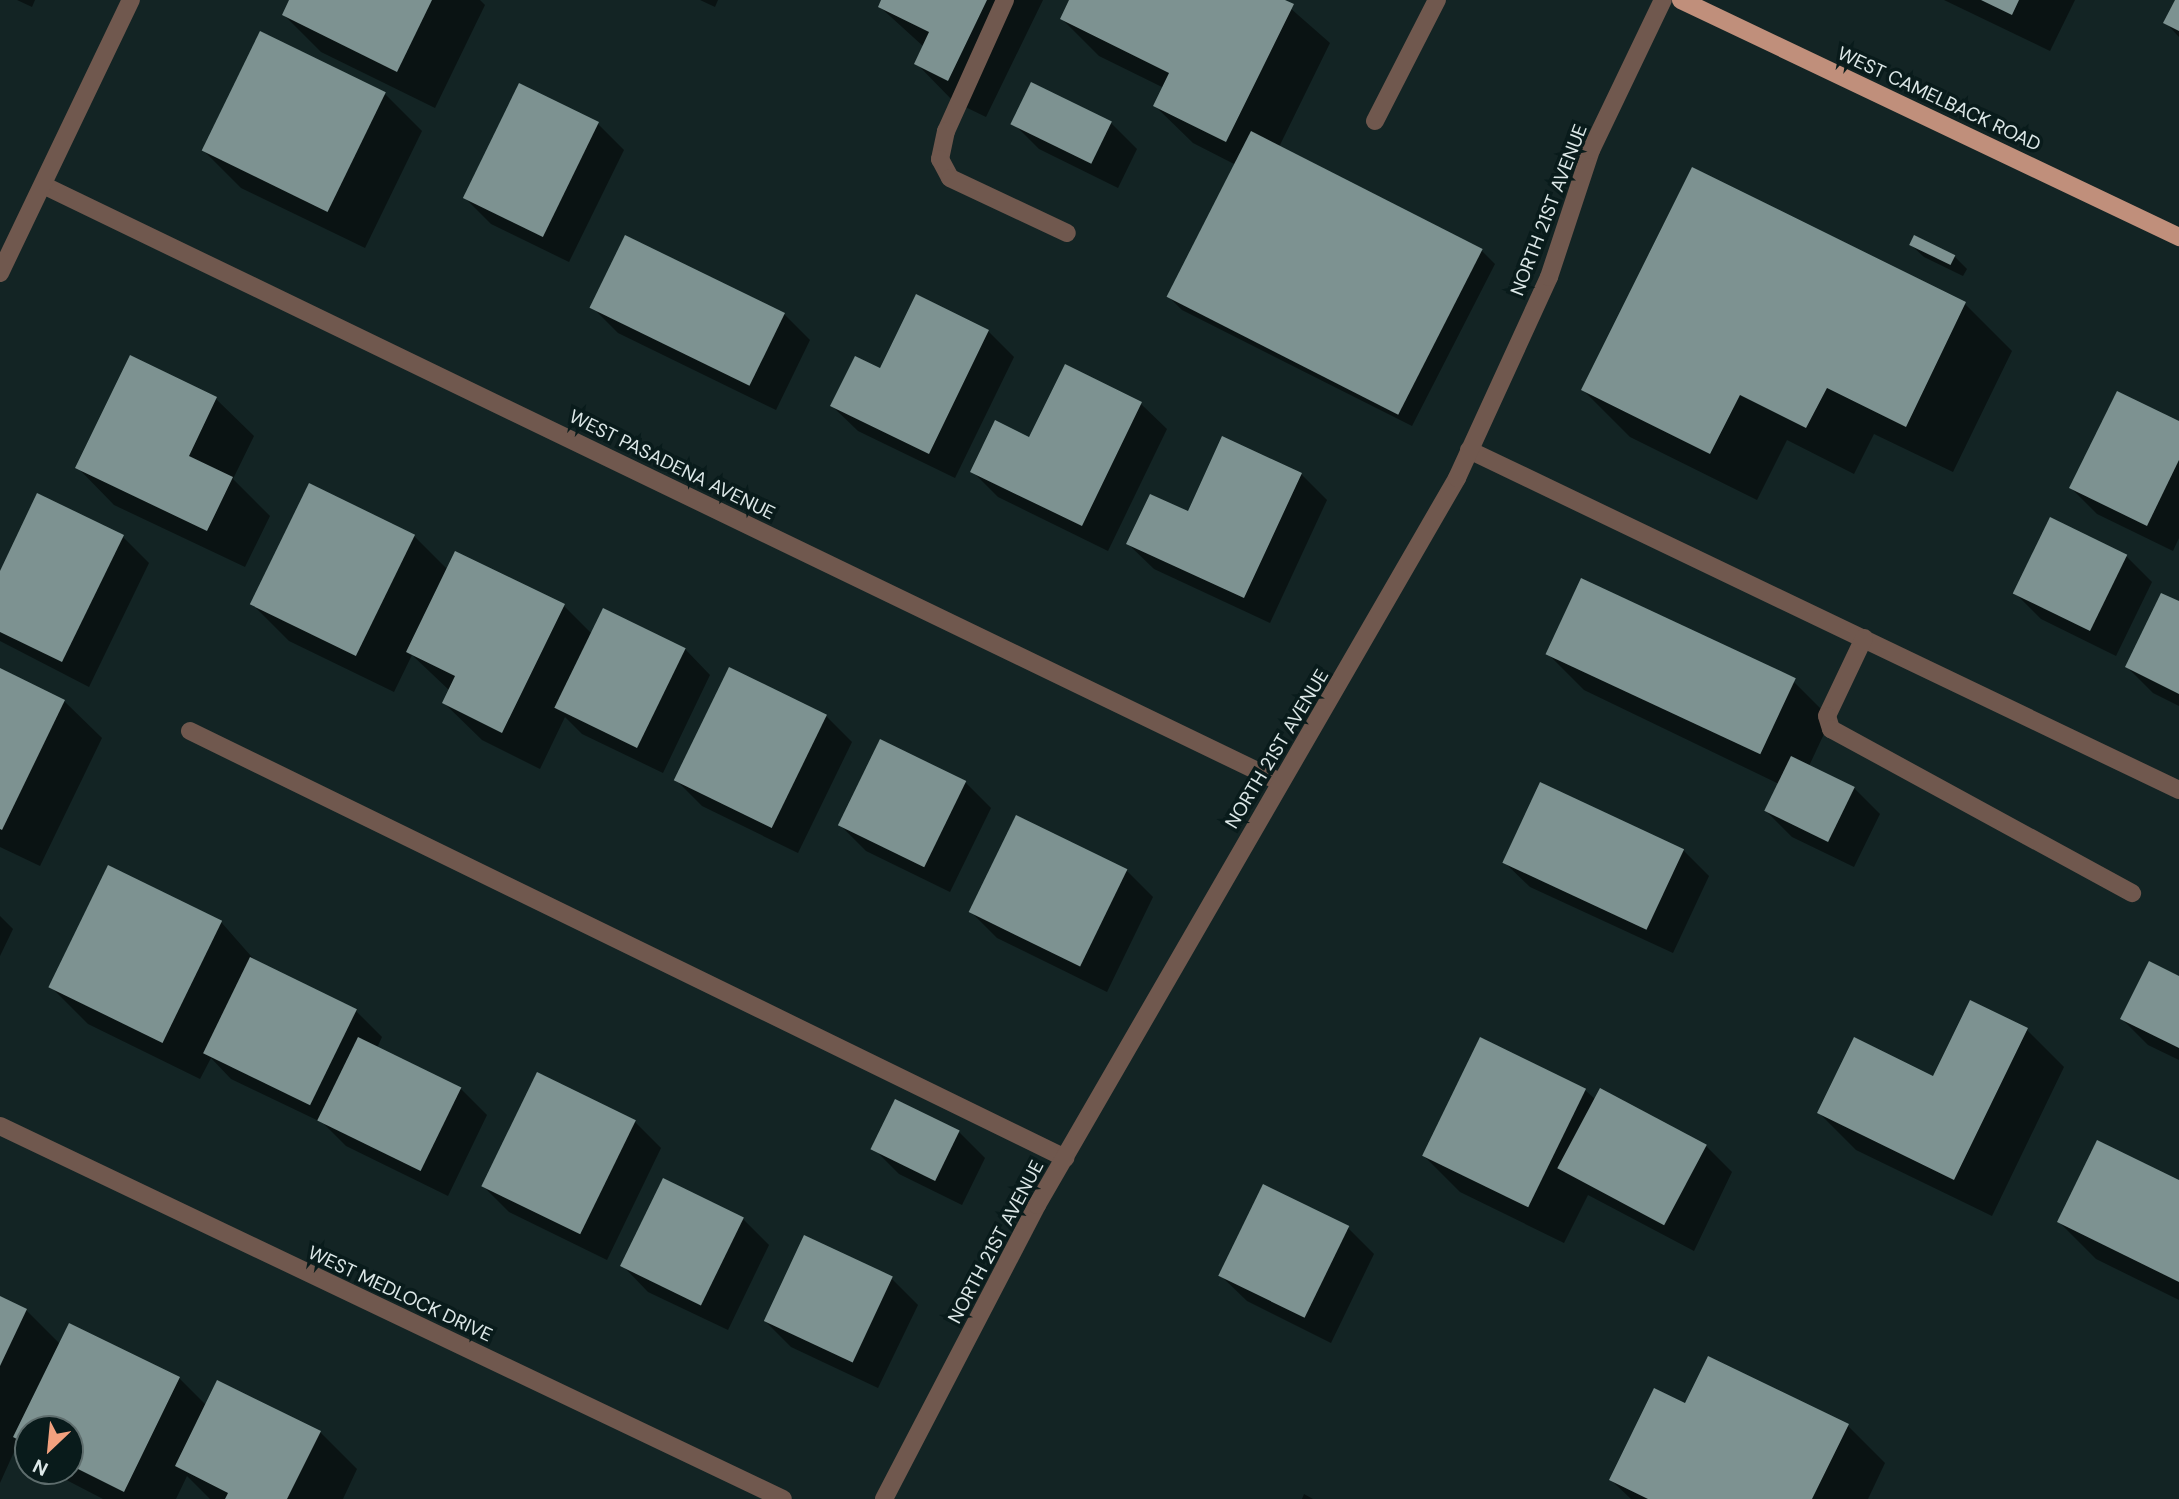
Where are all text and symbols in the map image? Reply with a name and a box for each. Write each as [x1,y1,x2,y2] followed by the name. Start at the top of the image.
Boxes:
[1834,42,2044,156] street label: WEST CAMELBACK ROAD
[1506,121,1592,299] street label: NORTH 21ST AVENUE
[565,405,779,525] street label: WEST PASADENA AVENUE
[1220,665,1334,833] street label: NORTH 21ST AVENUE
[943,1156,1049,1328] street label: NORTH 21ST AVENUE
[304,1241,496,1347] street label: WEST MEDLOCK DRIVE
[14,1415,84,1485] north arrow
[29,1453,52,1482] text: N

